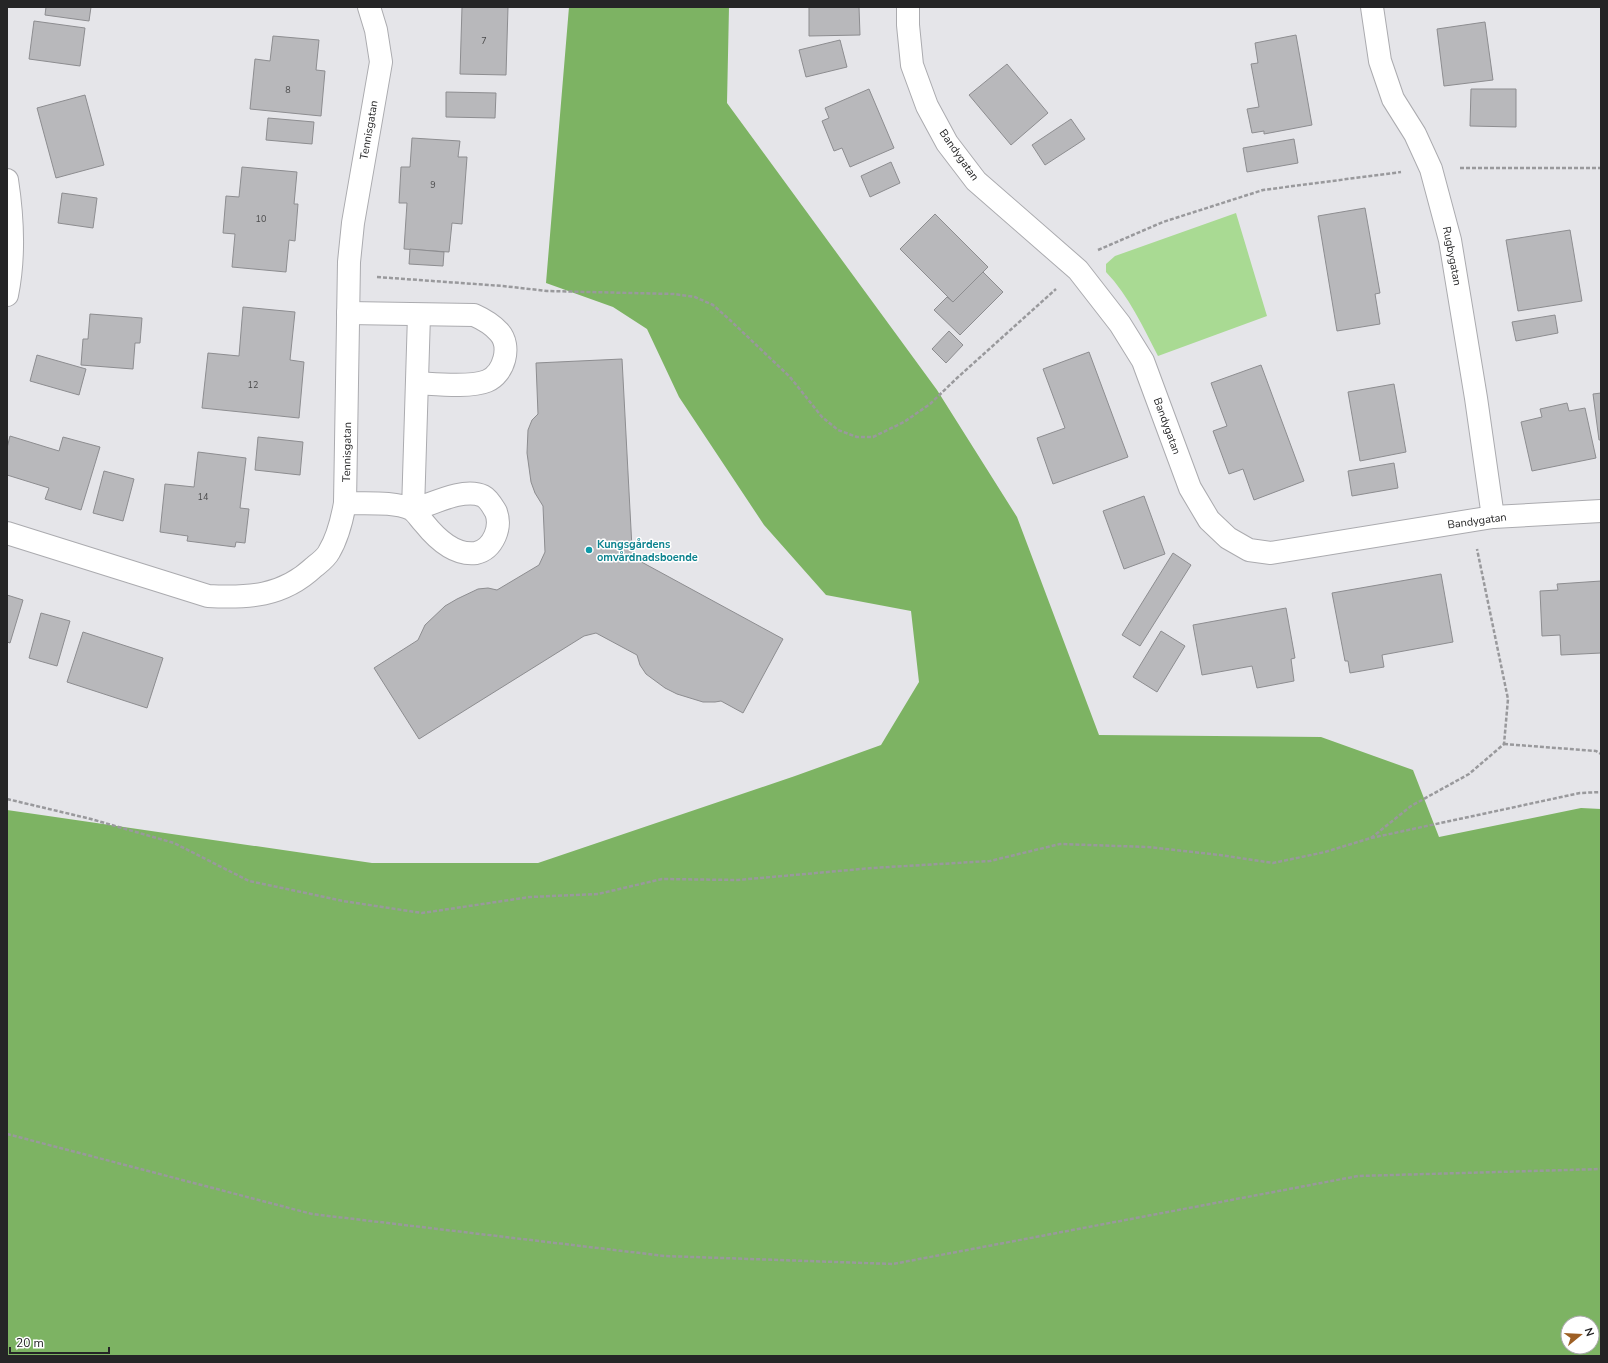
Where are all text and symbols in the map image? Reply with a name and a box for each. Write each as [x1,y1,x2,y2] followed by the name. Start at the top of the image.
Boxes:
[481,35,487,47] house number: 7
[285,84,291,96] house number: 8
[356,99,382,161] street label: Tennisgatan
[936,126,982,184] street label: Bandygatan
[430,179,436,191] house number: 9
[256,213,266,225] house number: 10
[1439,225,1465,287] street label: Rugbygatan
[248,379,258,391] house number: 12
[1150,395,1184,457] street label: Bandygatan
[339,422,355,482] street label: Tennisgatan
[198,491,209,503] house number: 14
[1446,509,1508,533] street label: Bandygatan
[597,537,698,565] place label: Kungsgårdens omvårdnadsboende
[584,545,594,555] marker: Kungsgårdens omvårdnadsboende
[1560,1315,1600,1355] north arrow
[1581,1326,1597,1338] text: N
[10,1329,109,1355] scale bar
[16,1335,44,1351] text: 20 m

